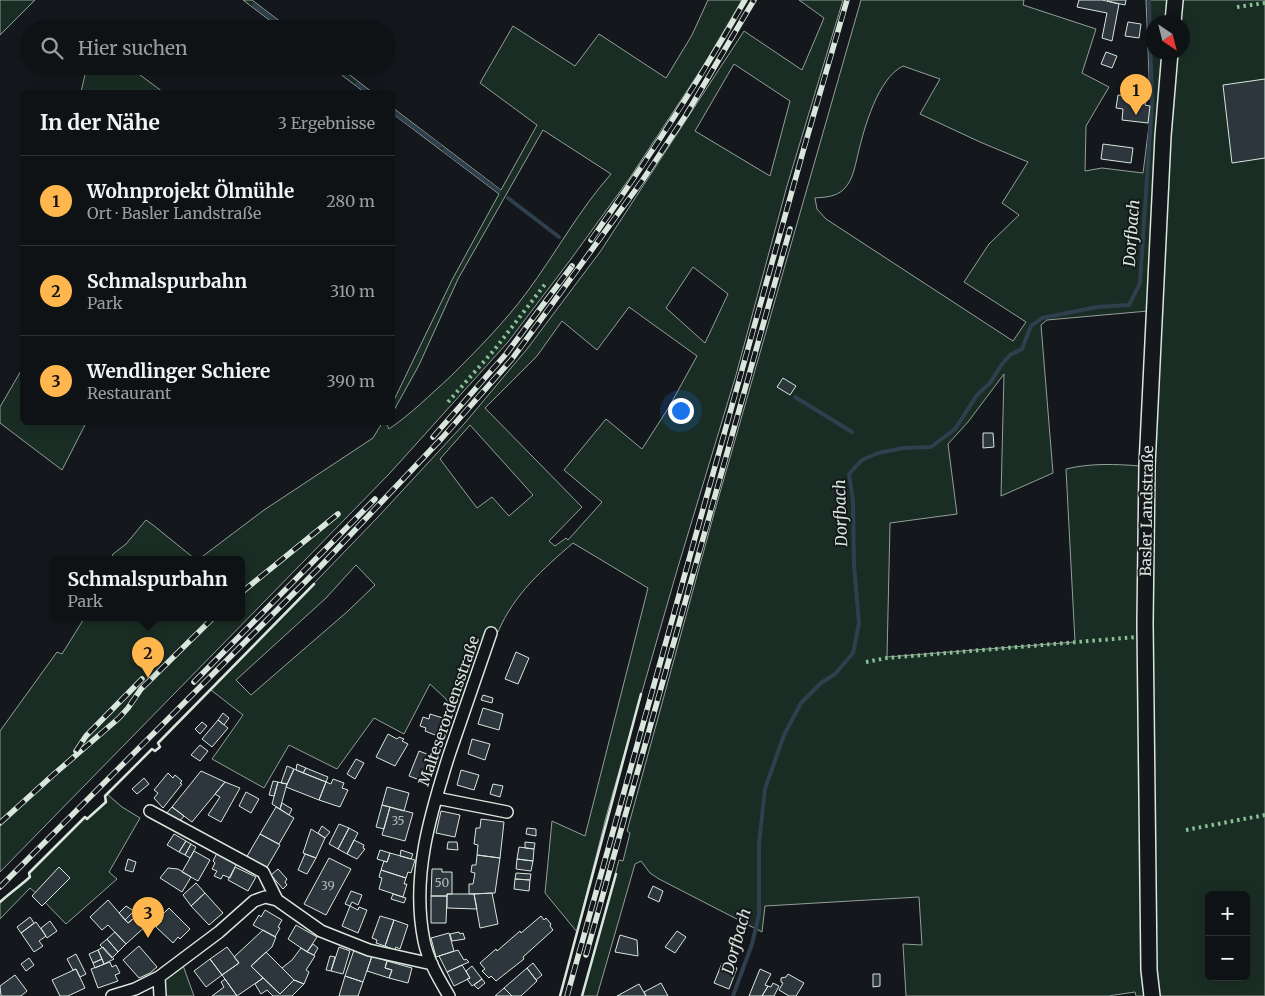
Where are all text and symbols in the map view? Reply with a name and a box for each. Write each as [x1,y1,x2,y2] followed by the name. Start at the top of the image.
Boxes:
[1145,15,1190,60] north arrow
[20,20,395,75] search box
[38,34,66,62] icon: search
[78,36,188,60] text: Hier suchen
[1120,74,1152,115] pin: 1
[40,109,160,136] text: In der Nähe
[278,113,375,133] text: 3 Ergebnisse
[87,179,294,203] text: Wohnprojekt Ölmühle
[52,191,60,211] text: 1
[326,191,375,211] text: 280 m
[1119,199,1143,268] water label: Dorfbach
[87,203,261,223] text: Ort · Basler Landstraße
[87,269,247,293] text: Schmalspurbahn
[51,281,61,301] text: 2
[330,281,375,301] text: 310 m
[87,293,123,313] text: Park
[87,359,270,383] text: Wendlinger Schiere
[51,371,61,391] text: 3
[327,371,375,391] text: 390 m
[87,383,171,403] text: Restaurant
[668,398,694,424] your location
[1136,445,1157,577] street label: Basler Landstraße
[829,479,851,548] water label: Dorfbach
[50,556,245,621] popup
[67,567,228,591] text: Schmalspurbahn
[67,591,103,611] text: Park
[414,633,483,788] street label: Malteserordensstraße
[132,637,164,678] pin: 2
[391,813,405,828] house number: 35
[435,875,450,890] house number: 50
[321,878,335,893] house number: 39
[1205,891,1250,981] map controls
[1205,891,1250,936] button: +
[132,897,164,938] pin: 3
[717,906,755,977] water label: Dorfbach
[1205,936,1250,981] button: −

